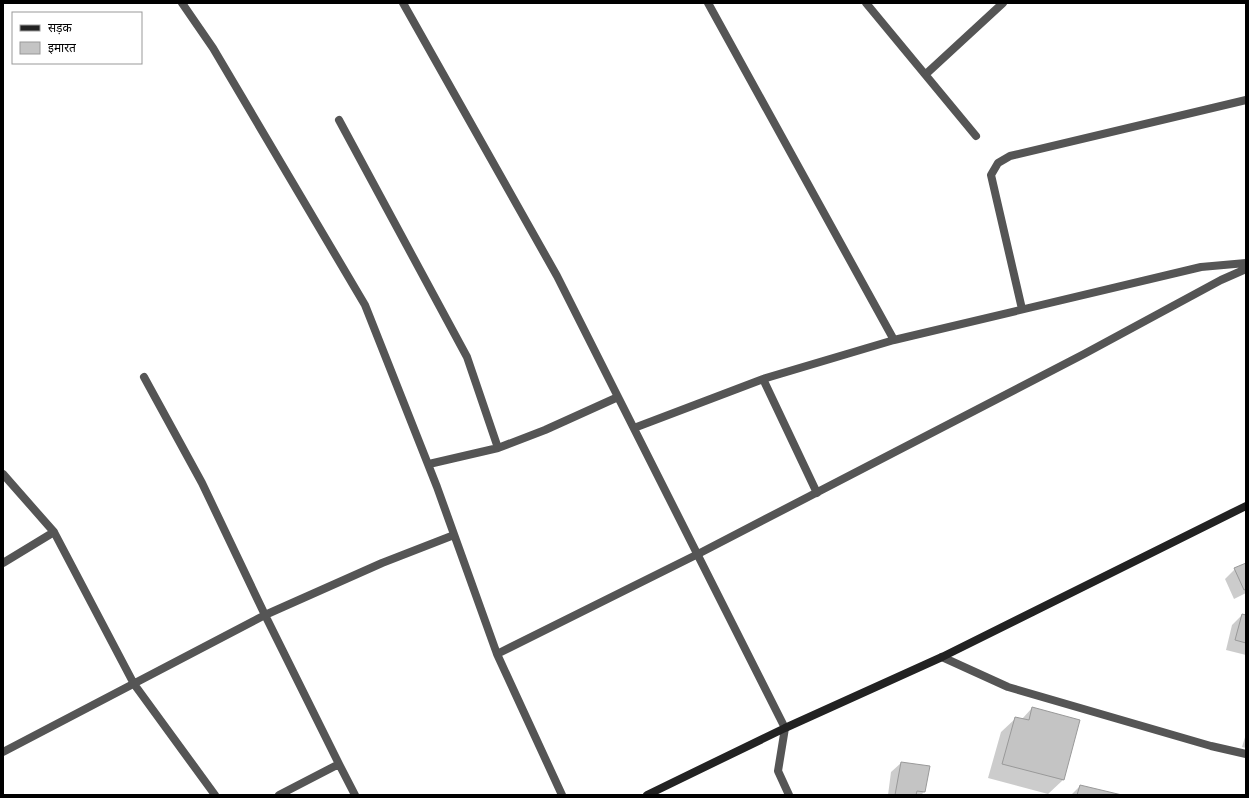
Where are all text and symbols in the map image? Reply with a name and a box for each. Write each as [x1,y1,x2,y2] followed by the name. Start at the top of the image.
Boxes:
[12,12,142,64] legend
[48,21,73,36] text: सड़क
[48,41,77,56] text: इमारत

